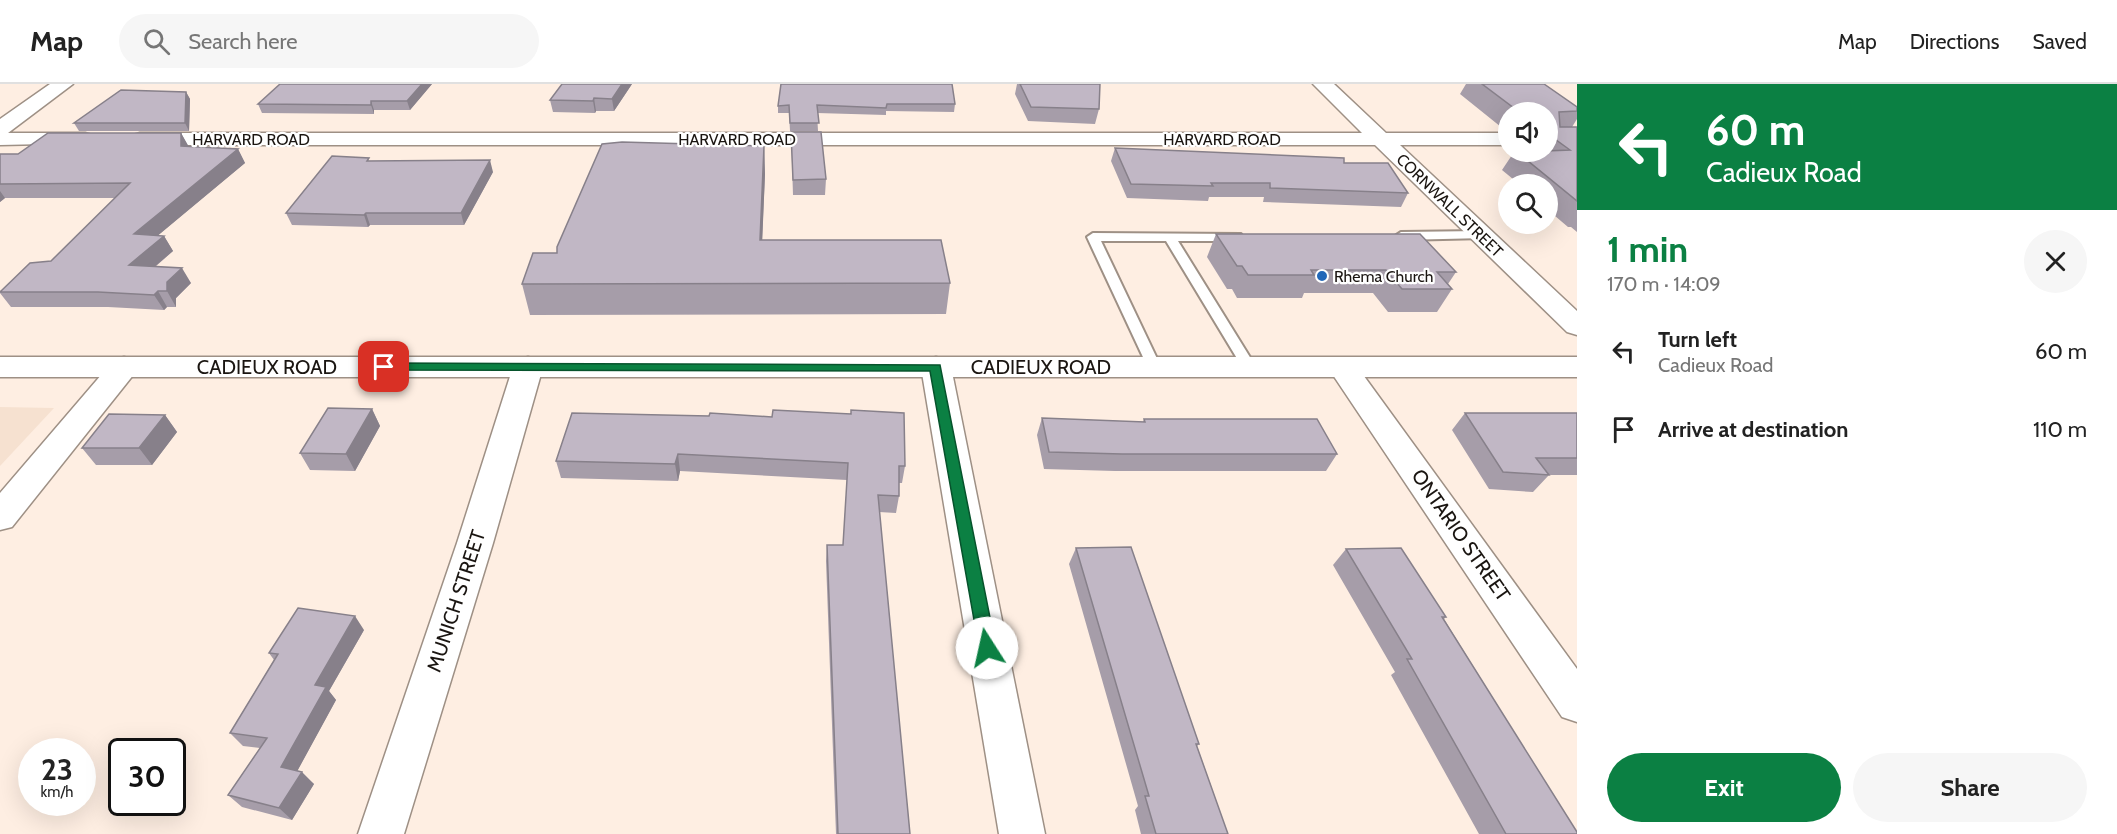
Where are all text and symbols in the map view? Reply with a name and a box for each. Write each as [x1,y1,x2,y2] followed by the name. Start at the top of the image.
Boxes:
[119,14,539,68] search box
[30,24,83,58] text: Map
[140,25,173,58] icon: search
[188,28,297,55] text: Search here
[1838,29,1877,54] text: Map
[1910,29,1999,54] text: Directions
[2032,29,2087,54] text: Saved
[1498,102,1558,234] map controls
[1498,102,1558,162] button: sound
[1706,104,1805,156] text: 60 m
[1607,108,1685,186] icon: left
[192,130,310,149] street label: HARVARD ROAD
[678,130,796,149] street label: HARVARD ROAD
[1163,130,1281,149] street label: HARVARD ROAD
[1392,150,1507,261] street label: CORNWALL STREET
[1706,156,1862,189] text: Cadieux Road
[1498,174,1558,234] button: search
[1607,227,1688,271] text: 1 min
[2024,230,2087,293] button: close
[1334,267,1433,286] place label: Rhema Church
[1315,269,1329,283] marker: Rhema Church
[1607,272,1721,296] text: 170 m · 14:09
[1658,326,1737,353] text: Turn left
[1607,335,1640,368] icon: left
[2035,338,2087,365] text: 60 m
[358,341,409,392] pin
[367,350,400,383] icon: arrive
[1658,353,1773,377] text: Cadieux Road
[197,355,337,379] street label: CADIEUX ROAD
[971,355,1111,379] street label: CADIEUX ROAD
[1607,413,1640,446] icon: arrive
[1658,416,1848,443] text: Arrive at destination
[2033,416,2087,443] text: 110 m
[1407,464,1516,606] street label: ONTARIO STREET
[422,527,490,675] street label: MUNICH STREET
[955,616,1019,680] position arrow
[108,738,186,816] speed limit sign: 30
[41,751,73,788] text: 23
[1607,753,1841,822] button: Exit
[1853,753,2087,822] button: Share
[41,783,73,801] text: km/h

